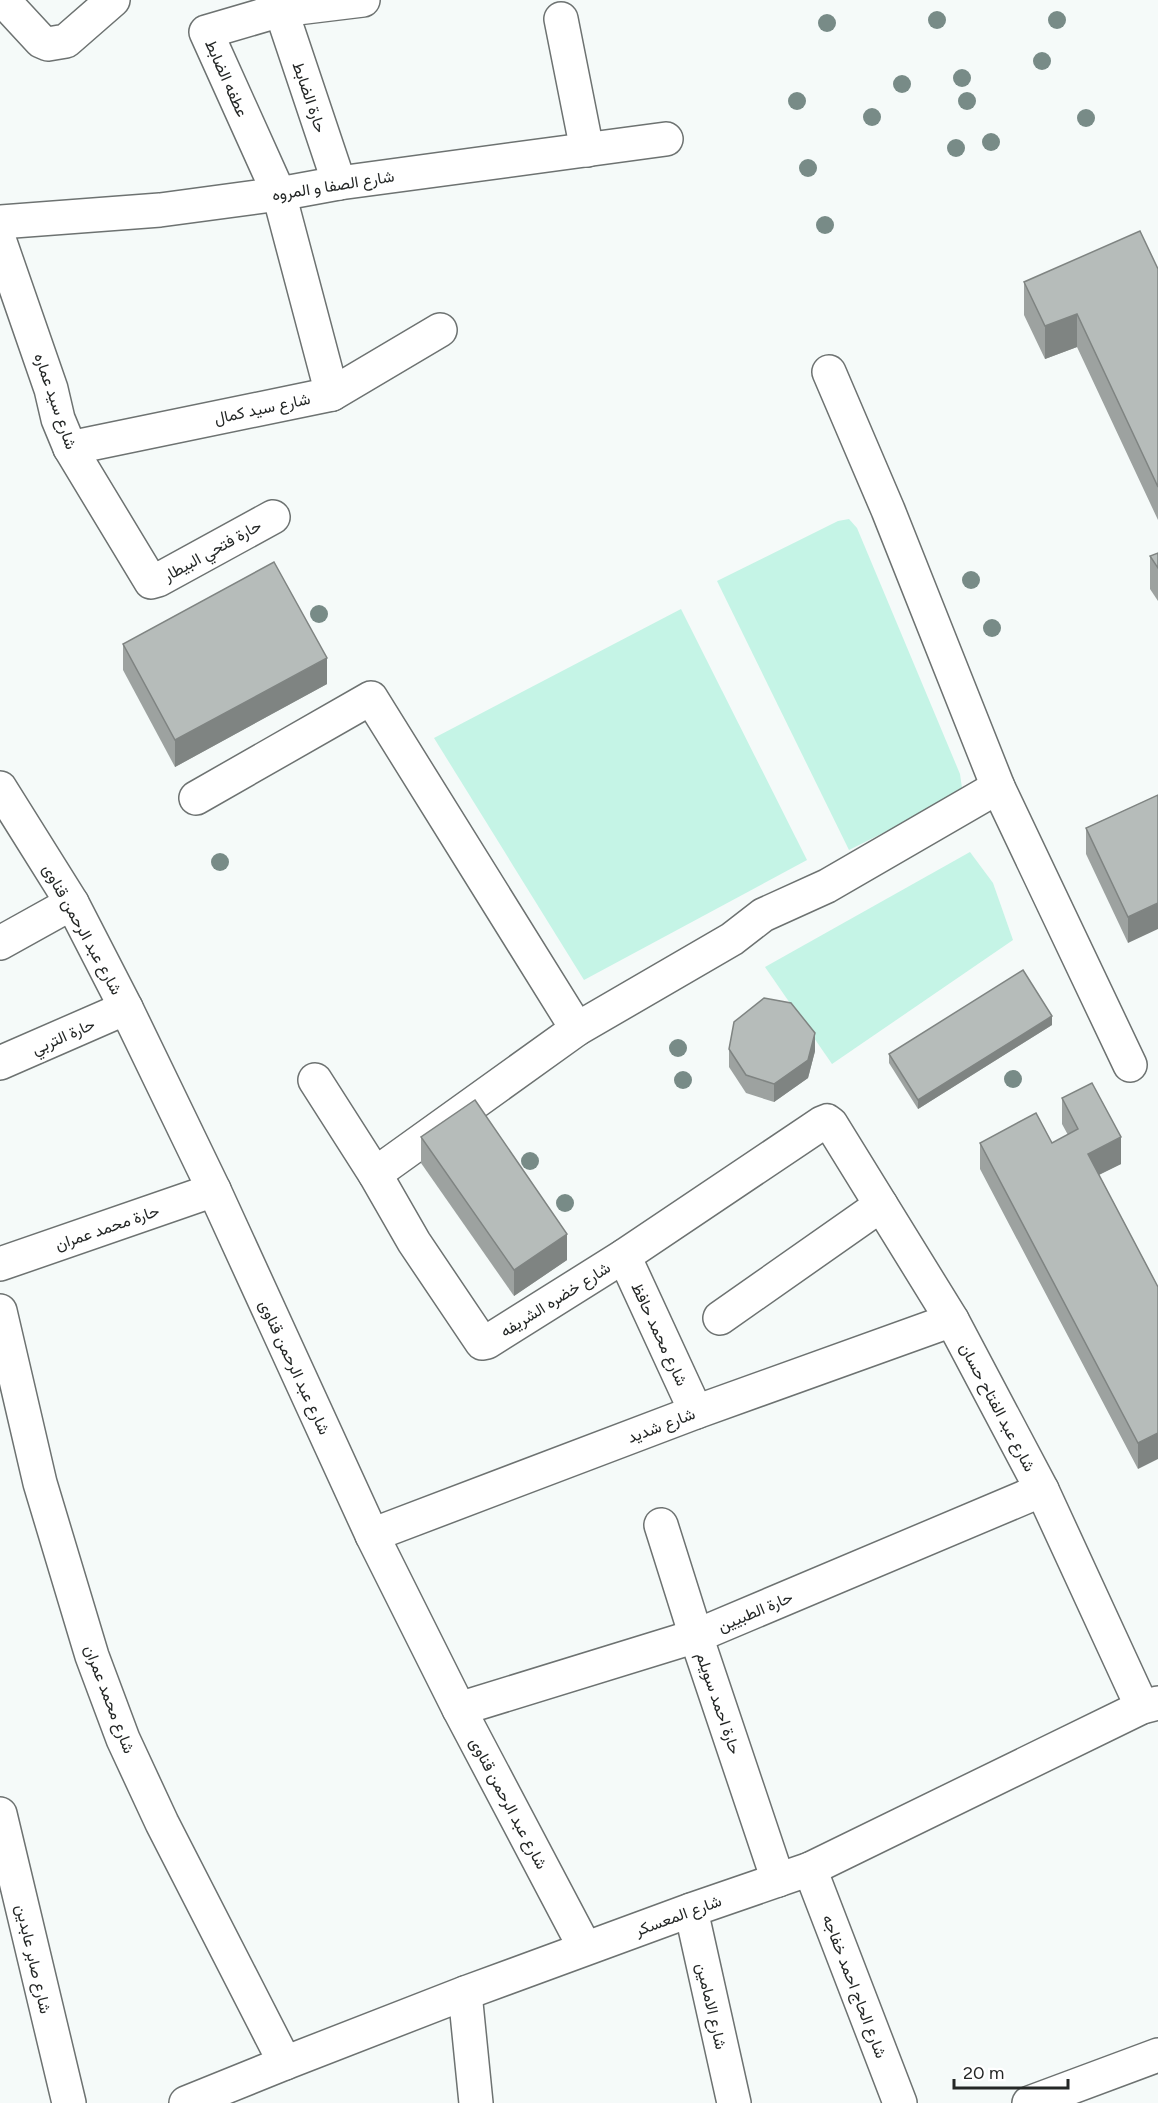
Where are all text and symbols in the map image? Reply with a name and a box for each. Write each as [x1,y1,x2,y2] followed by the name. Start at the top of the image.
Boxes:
[201,37,252,120] street label: عطفه الضابط
[288,59,331,136] street label: حارة الضابط
[271,166,396,207] street label: شارع الصفا و المروه
[28,351,81,452] street label: شارع سيد عماره
[212,389,312,430] street label: شارع سيد كمال
[159,516,267,589] street label: حارة فتحي البيطار
[37,861,126,999] street label: شارع عبد الرحمن قناوى
[29,1014,100,1062] street label: حارة التربي
[53,1201,162,1255] street label: حارة محمد عمران
[497,1258,615,1343] street label: شارع خضره الشريفه
[626,1280,692,1390] street label: شارع محمد حافظ
[253,1297,334,1438] street label: شارع عبد الرحمن قناوى
[954,1340,1040,1476] street label: شارع عبد الفتاح حسان
[625,1404,698,1449] street label: شارع شديد
[715,1587,796,1637] street label: حارة الطبيين
[78,1642,139,1757] street label: شارع محمد عمران
[691,1650,745,1757] street label: حارة احمد سويلم
[464,1734,551,1873] street label: شارع عبد الرحمن قناوى
[631,1891,725,1942] street label: شارع المعسكر
[10,1903,55,2016] street label: شارع صابر عابدين
[817,1912,891,2061] street label: شارع الحاج احمد خفاجه
[690,1961,731,2052] street label: شارع الامامين
[954,2052,1068,2090] scale bar
[963,2062,1004,2084] text: 20 m

